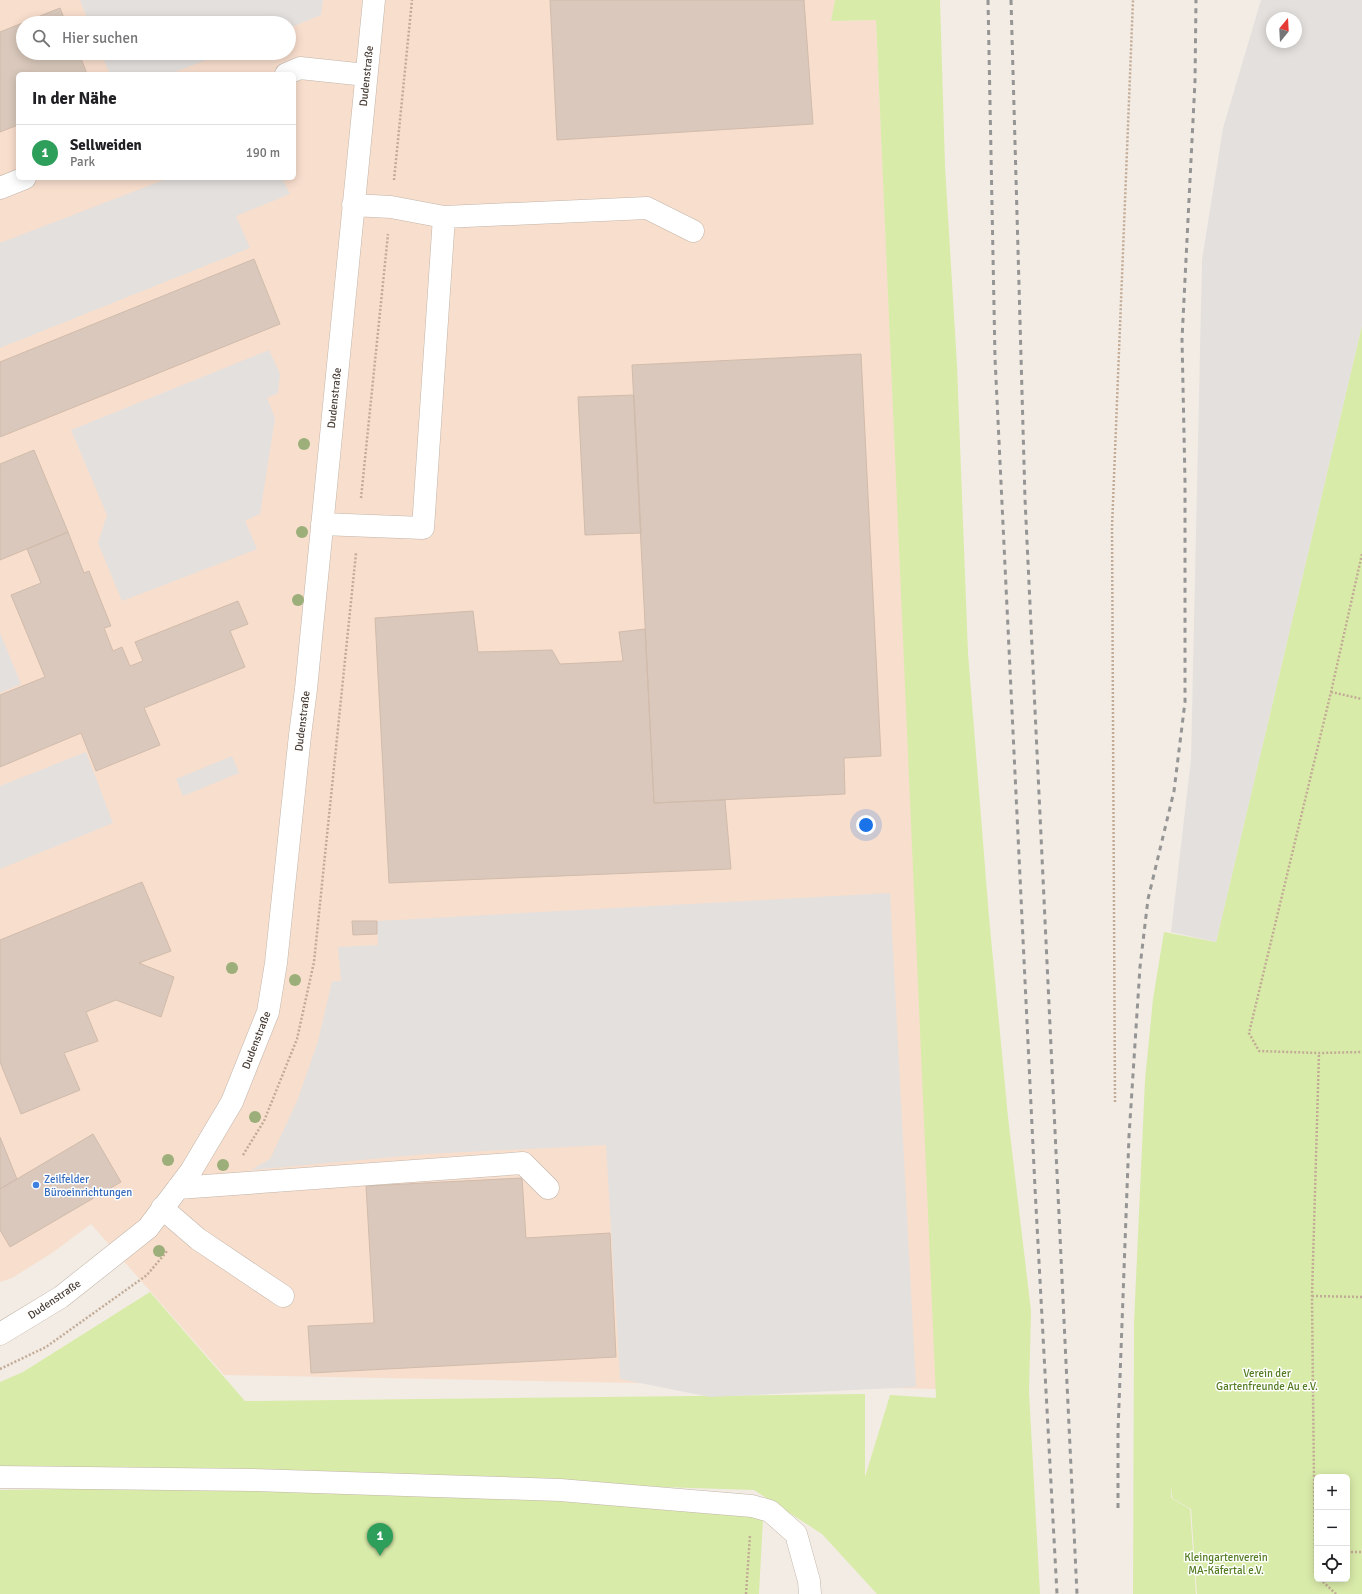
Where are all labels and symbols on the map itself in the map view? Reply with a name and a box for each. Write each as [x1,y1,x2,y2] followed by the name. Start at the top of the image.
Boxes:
[1266,12,1302,48] north arrow
[357,45,376,107] street label: Dudenstraße
[325,367,344,429] street label: Dudenstraße
[292,690,313,752] street label: Dudenstraße
[856,815,876,835] your location
[239,1009,273,1071] street label: Dudenstraße
[44,1173,132,1199] place label: Zeilfelder Büroeinrichtungen
[31,1180,41,1190] marker: Zeilfelder Büroeinrichtungen
[25,1277,83,1322] street label: Dudenstraße
[1216,1367,1318,1393] park label: Verein der Gartenfreunde Au e.V.
[367,1523,393,1556] pin: 1
[1184,1551,1268,1577] park label: Kleingartenverein MA-Käfertal e.V.

